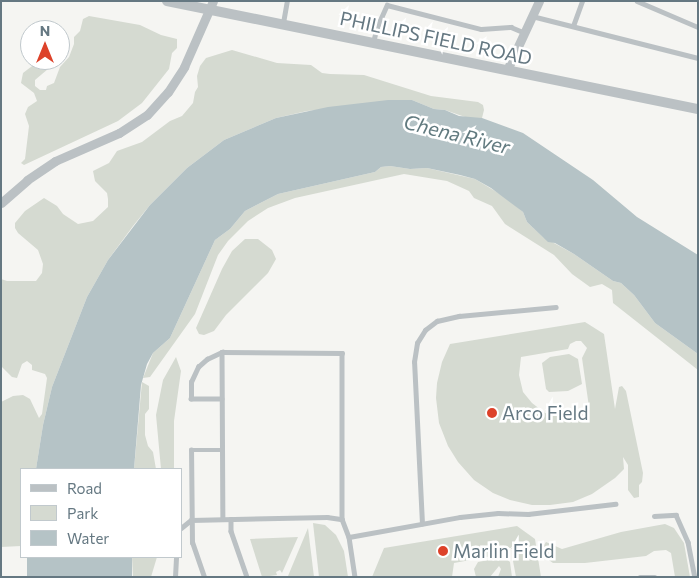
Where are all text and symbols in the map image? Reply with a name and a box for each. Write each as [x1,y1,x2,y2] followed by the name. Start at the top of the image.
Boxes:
[338,7,534,69] street label: PHILLIPS FIELD ROAD
[20,20,70,70] north arrow
[40,22,50,39] text: N
[401,109,513,159] water label: Chena River
[502,402,588,424] place label: Arco Field
[486,407,498,419] marker: Arco Field
[20,468,182,558] legend
[67,479,102,497] text: Road
[67,504,98,522] text: Park
[67,529,109,547] text: Water
[453,540,554,562] place label: Marlin Field
[437,545,449,557] marker: Marlin Field

